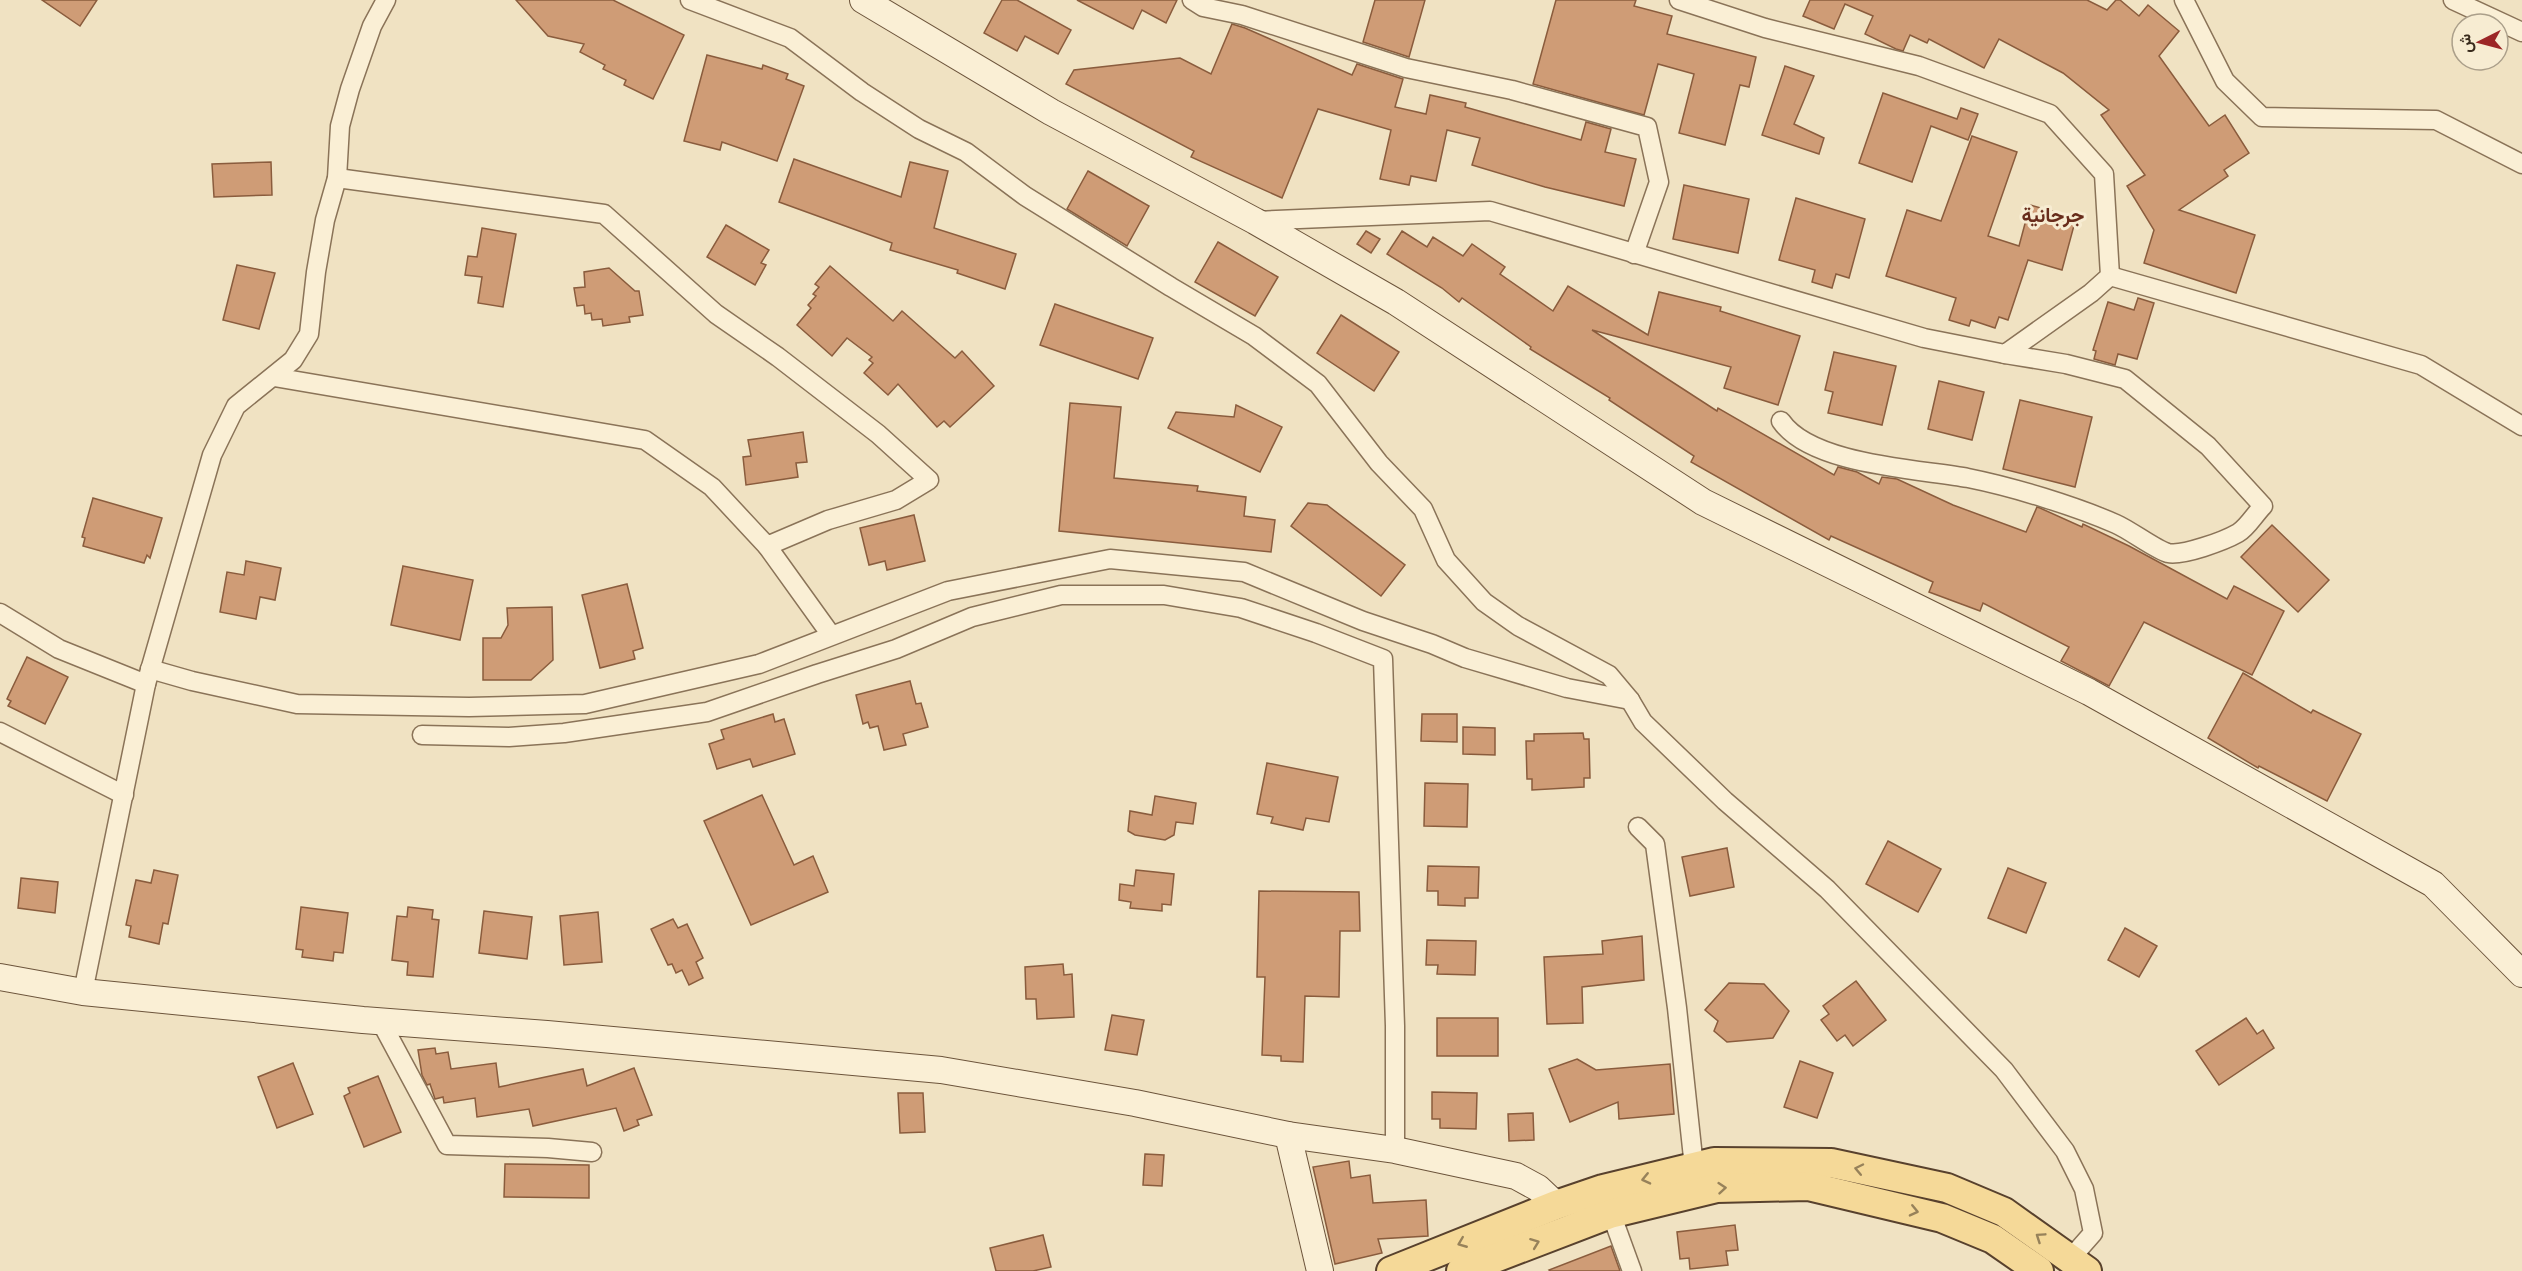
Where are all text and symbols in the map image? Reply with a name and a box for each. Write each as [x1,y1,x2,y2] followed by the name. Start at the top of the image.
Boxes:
[2450,12,2510,72] north arrow
[2454,33,2476,54] text: ش
[2022,202,2084,228] district label: جرجانية
[1855,1164,1865,1177] one-way arrow
[1641,1171,1651,1184] one-way arrow
[1717,1182,1726,1195] one-way arrow
[1908,1204,1918,1217] one-way arrow
[2036,1233,2047,1244] one-way arrow
[1458,1236,1468,1249] one-way arrow
[1529,1237,1540,1250] one-way arrow

